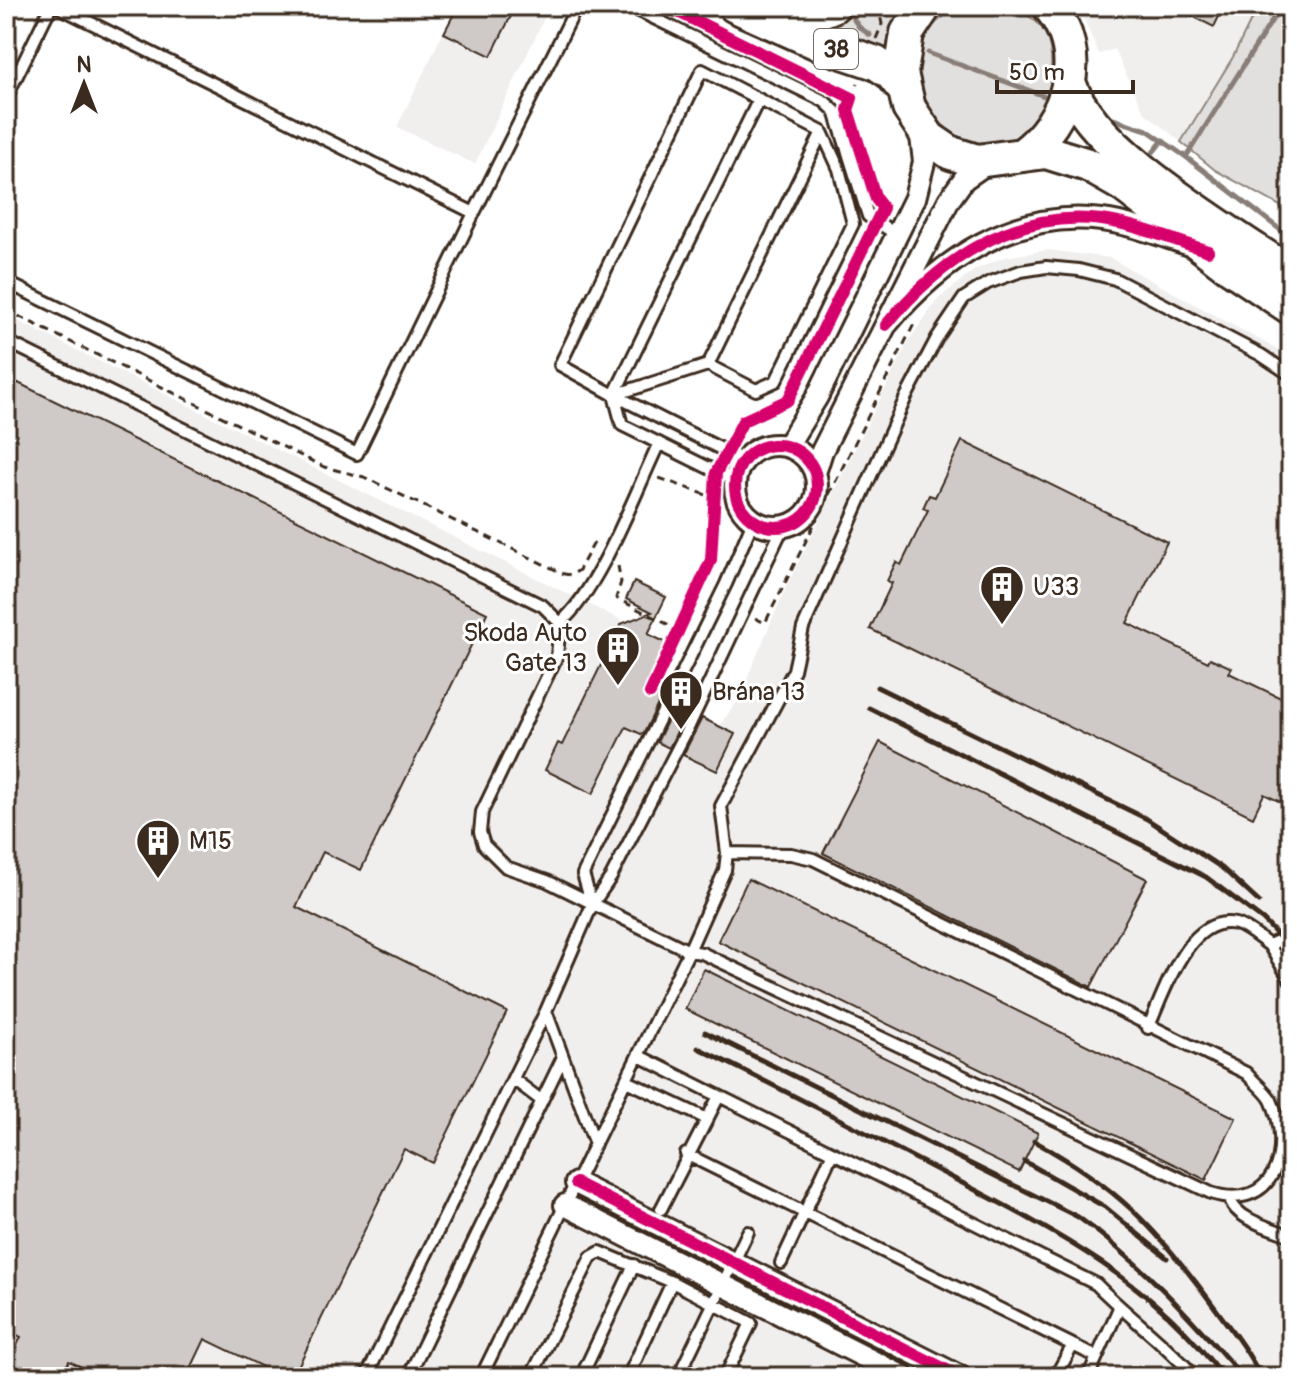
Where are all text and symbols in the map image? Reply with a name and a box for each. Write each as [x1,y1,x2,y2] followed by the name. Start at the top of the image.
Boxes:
[814,29,858,69] road number: 38
[44,44,124,124] north arrow
[997,44,1133,94] scale bar
[77,51,92,79] text: N
[1009,58,1065,87] text: 50 m
[978,563,1026,626] building icon: U33
[1033,571,1079,603] place label: U33
[463,617,587,679] place label: Skoda Auto Gate 13
[594,624,642,687] building icon: Skoda Auto Gate 13
[657,668,705,731] building icon: Brána 13
[712,676,805,708] place label: Brána 13
[134,817,182,880] building icon: M15
[189,825,232,857] place label: M15

